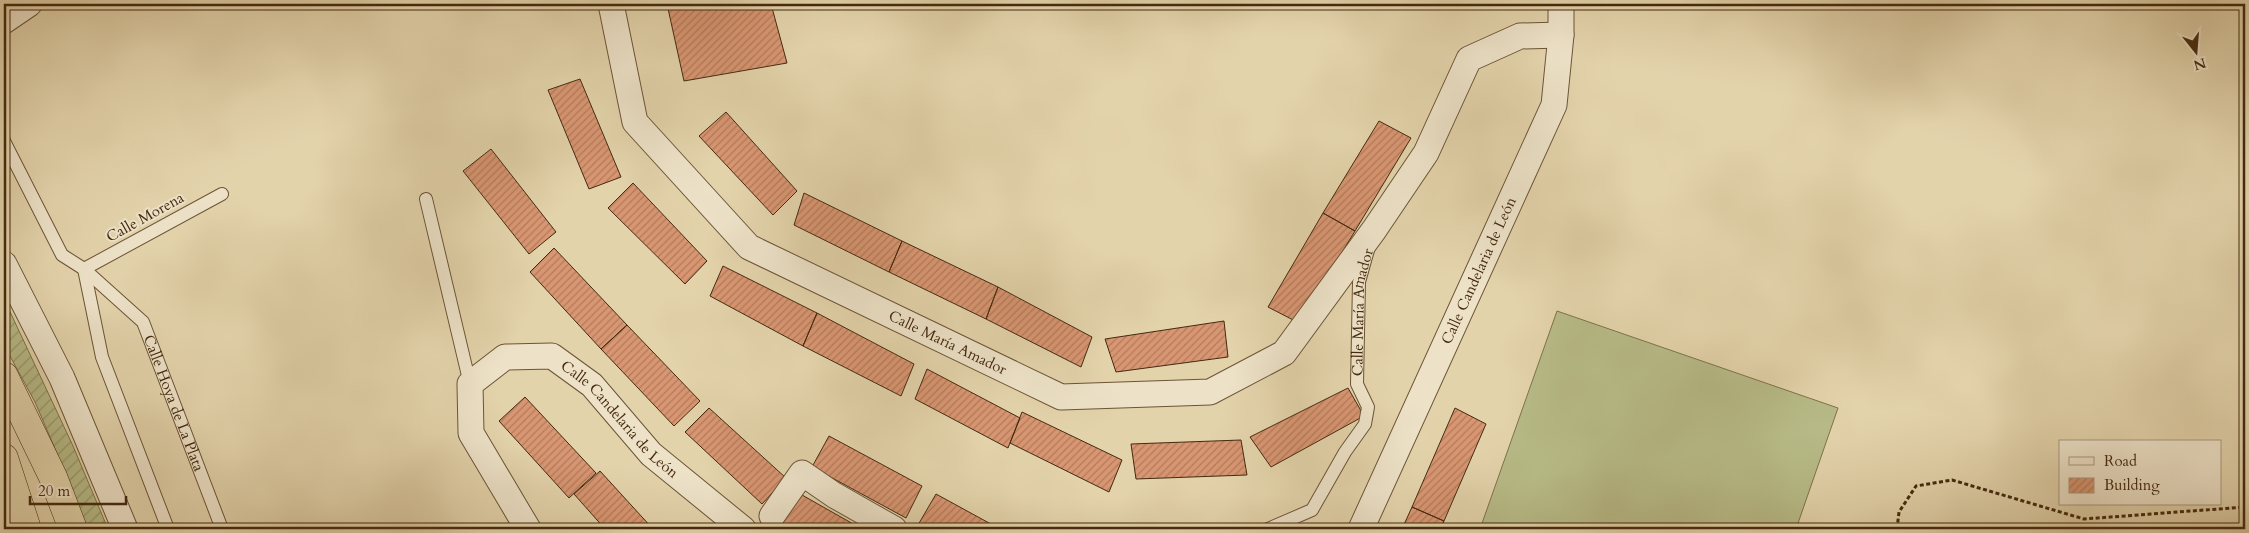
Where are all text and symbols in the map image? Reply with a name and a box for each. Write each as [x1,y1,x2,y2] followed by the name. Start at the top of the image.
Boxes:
[2172,28,2222,78] north arrow
[2191,53,2208,75] text: N
[103,187,188,247] street label: Calle Morena
[1436,193,1521,347] street label: Calle Candelaria de León
[1347,246,1378,376] street label: Calle María Amador
[885,306,1010,380] street label: Calle María Amador
[139,332,209,475] street label: Calle Hoya de La Plata
[557,356,683,483] street label: Calle Candelaria de León
[2059,440,2222,506] legend
[2104,451,2137,471] text: Road
[30,473,126,505] scale bar
[2104,475,2160,495] text: Building
[38,481,70,501] text: 20 m

